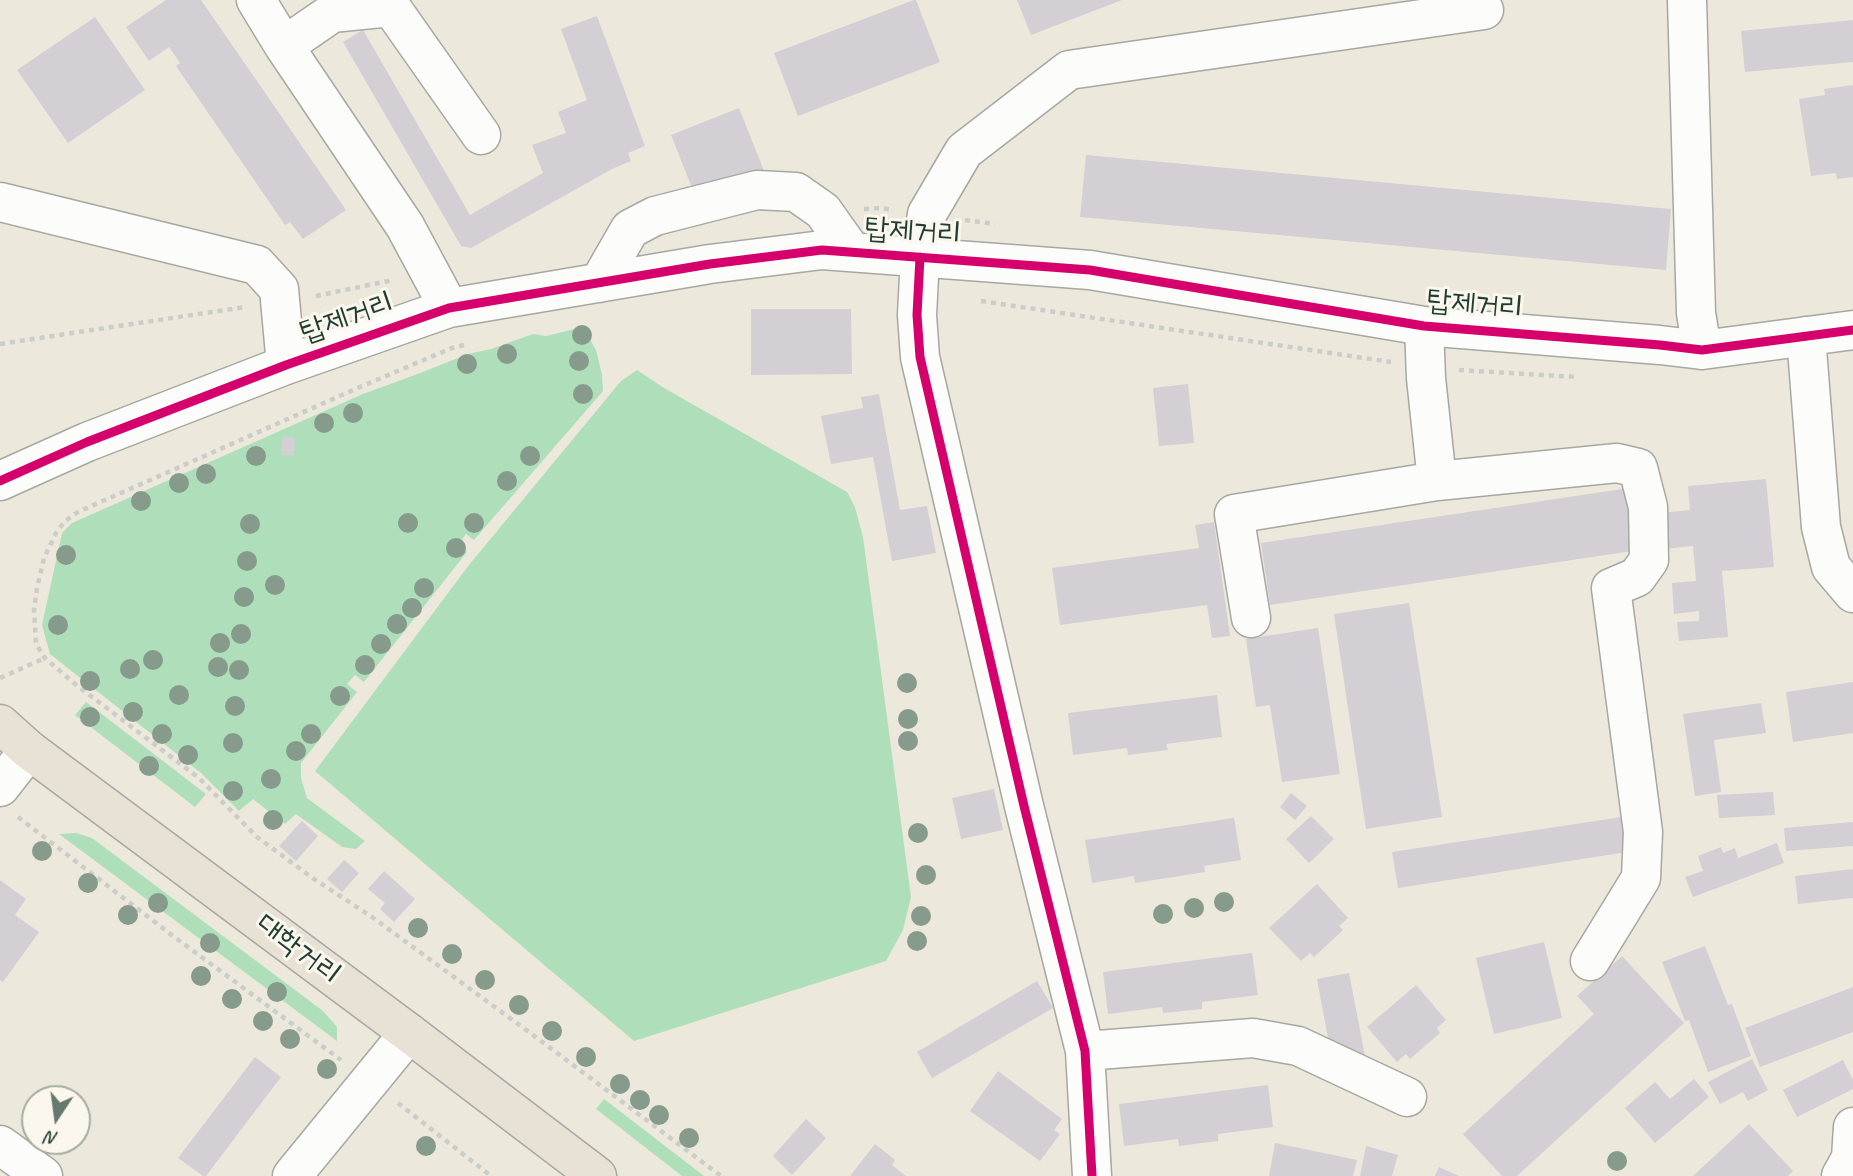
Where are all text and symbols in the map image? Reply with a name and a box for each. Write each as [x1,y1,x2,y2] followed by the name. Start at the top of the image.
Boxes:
[864,211,962,253] street label: 탑제거리
[1425,283,1525,327] street label: 탑제거리
[295,285,399,351] street label: 탑제거리
[249,907,347,993] street label: 대학거리
[21,1085,91,1155] north arrow
[43,1125,60,1152] text: N

